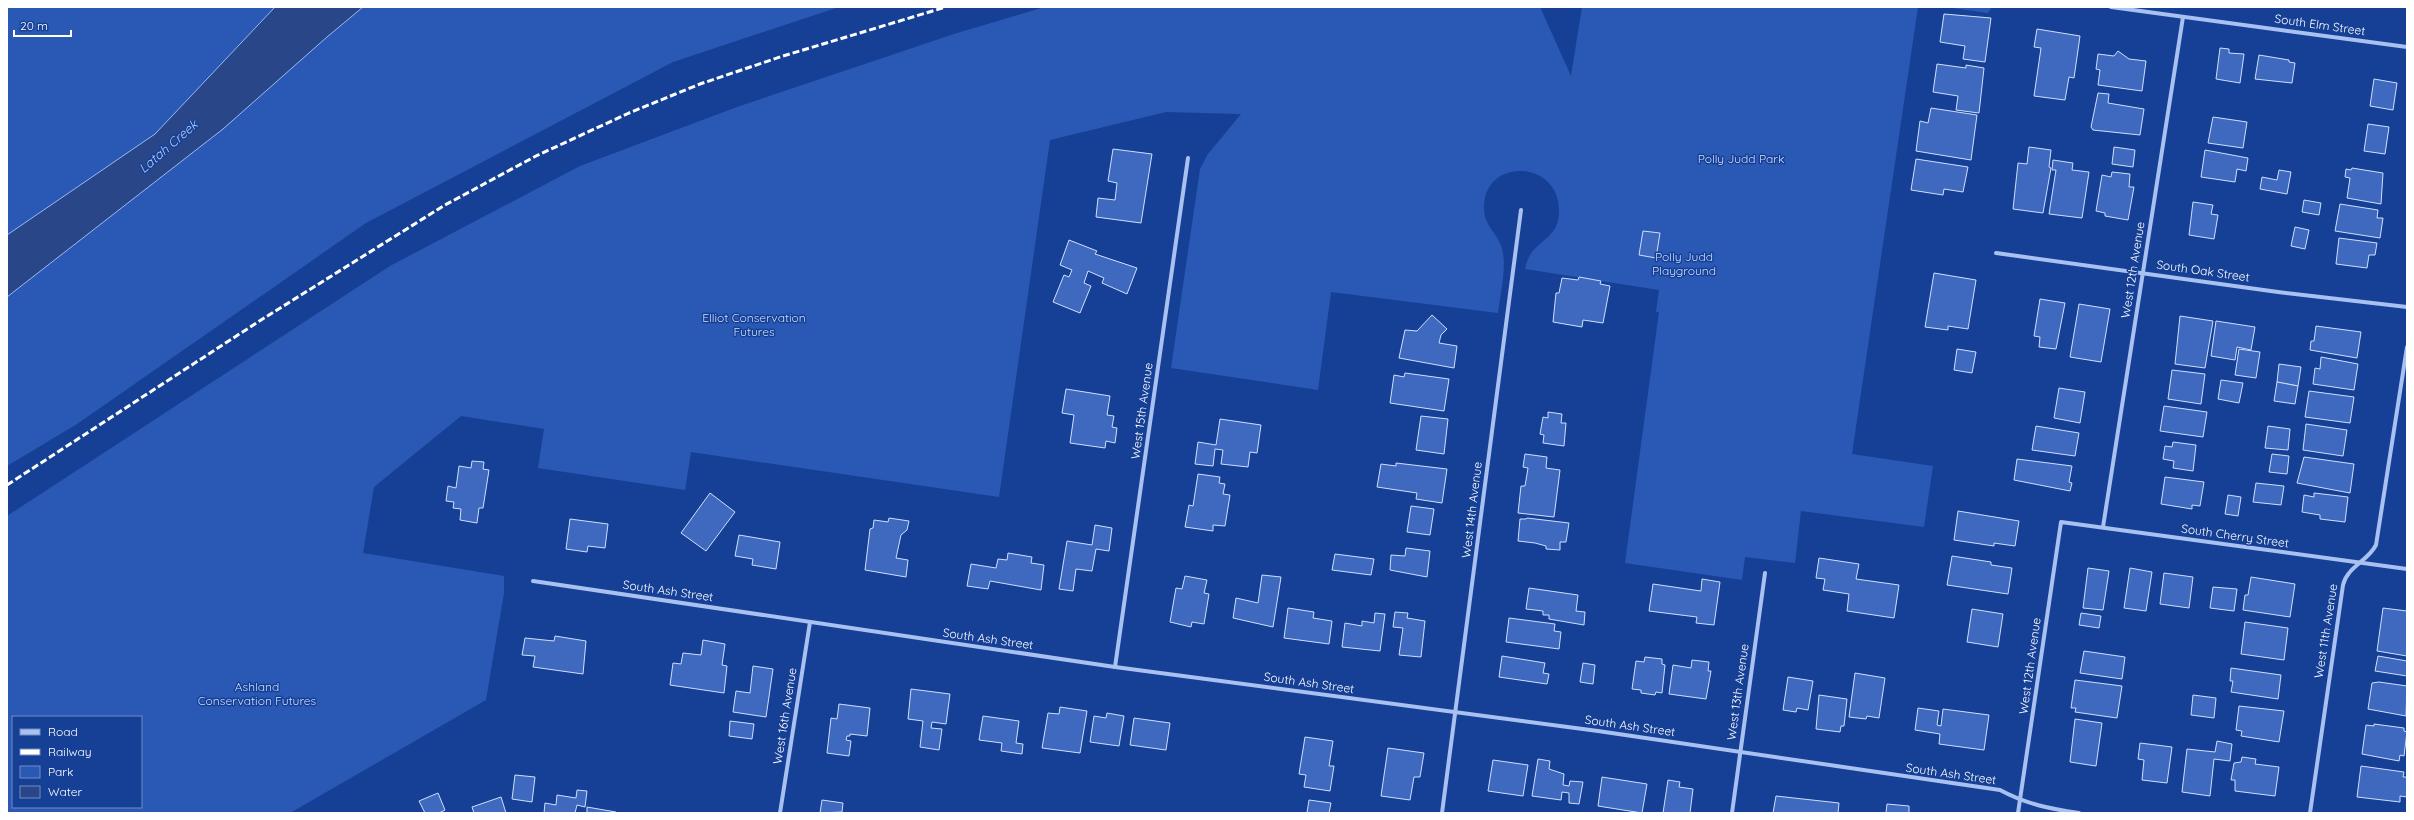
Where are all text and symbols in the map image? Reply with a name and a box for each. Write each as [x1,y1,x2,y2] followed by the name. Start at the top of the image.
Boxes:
[2274,11,2366,38] street label: South Elm Street
[14,12,71,38] scale bar
[20,18,48,33] text: 20 m
[135,115,202,176] water label: Latah Creek
[1698,151,1784,166] park label: Polly Judd Park
[2117,220,2148,319] street label: West 12th Avenue
[1652,249,1716,278] park label: Polly Judd Playground
[2156,257,2251,284] street label: South Oak Street
[702,310,806,339] park label: Elliot Conservation Futures
[1127,361,1156,460] street label: West 15th Avenue
[1458,461,1485,559] street label: West 14th Avenue
[2180,521,2290,550] street label: South Cherry Street
[622,577,714,604] street label: South Ash Street
[2311,582,2340,679] street label: West 11th Avenue
[2015,616,2044,715] street label: West 12th Avenue
[942,625,1034,652] street label: South Ash Street
[1723,643,1752,741] street label: West 13th Avenue
[769,667,800,765] street label: West 16th Avenue
[1263,669,1355,696] street label: South Ash Street
[198,679,317,708] park label: Ashland Conservation Futures
[1584,712,1676,739] street label: South Ash Street
[12,716,142,808] legend
[48,724,78,739] text: Road
[48,744,92,759] text: Railway
[1905,760,1997,787] street label: South Ash Street
[48,764,73,779] text: Park
[48,784,83,799] text: Water

